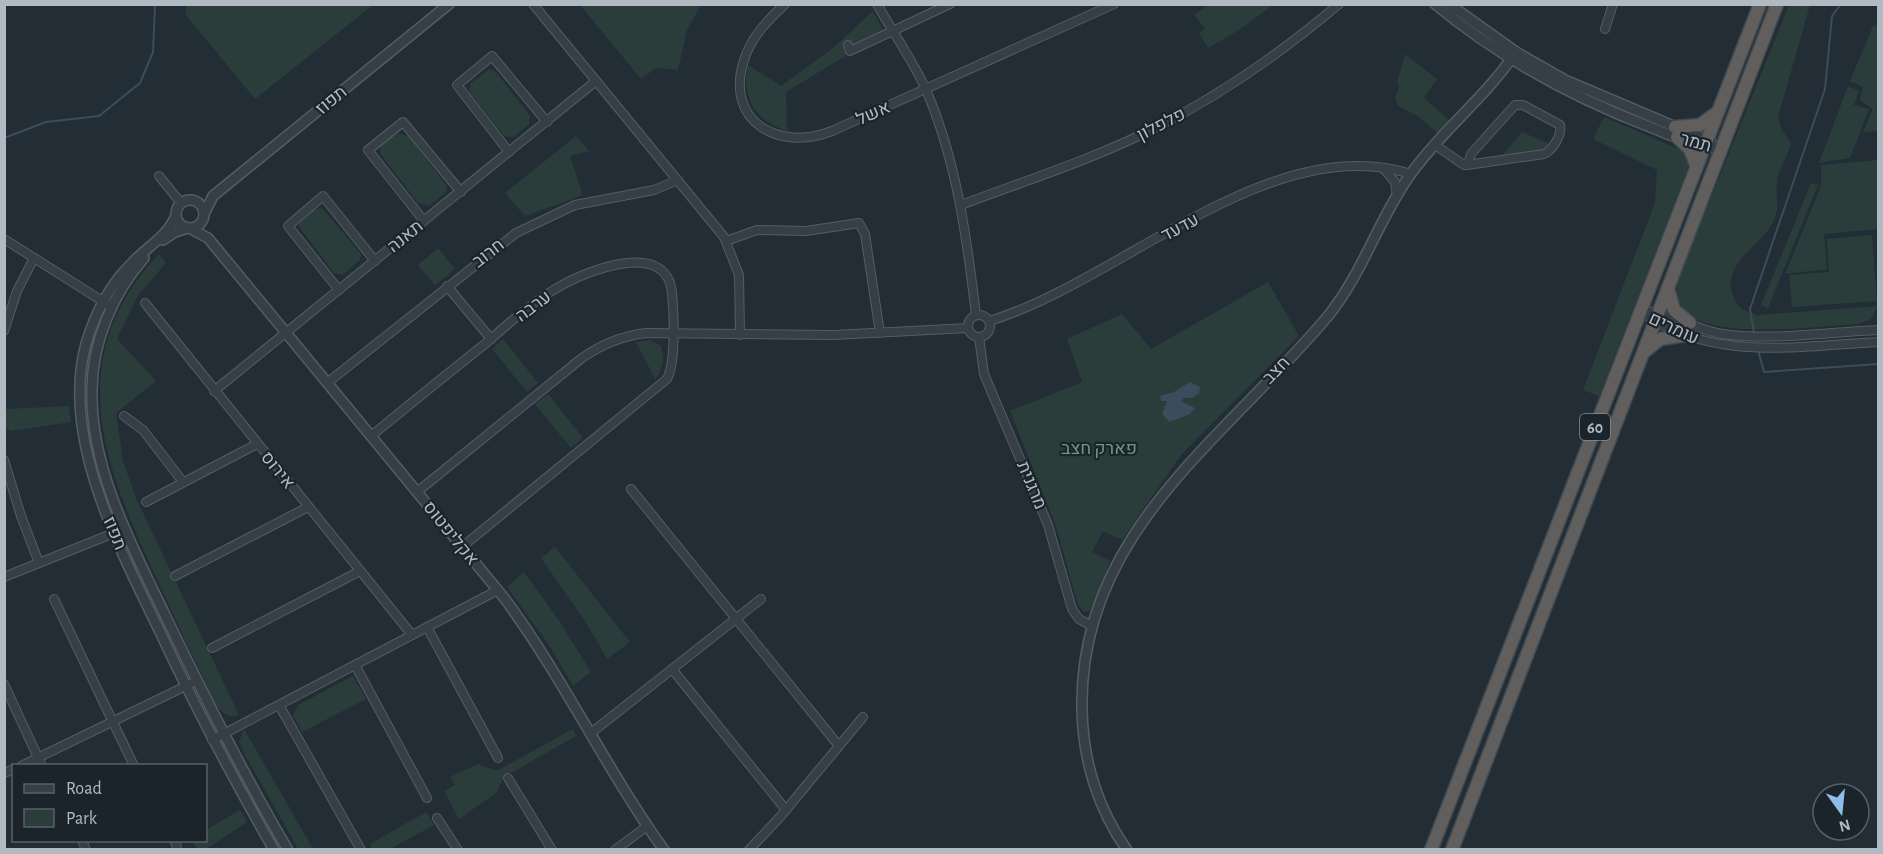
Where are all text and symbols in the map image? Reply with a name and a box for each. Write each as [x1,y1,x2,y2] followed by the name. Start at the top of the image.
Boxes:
[313,83,351,119] street label: תפוז
[854,99,893,129] street label: אשל
[1134,105,1189,145] street label: פלפלון
[1678,130,1713,156] street label: תמר
[1159,211,1202,245] street label: עדעד
[384,217,427,256] street label: תאנה
[469,236,508,272] street label: חרוב
[512,288,555,326] street label: ערבה
[1646,310,1701,348] street label: עומרים
[1260,354,1294,388] street label: חצב
[1580,414,1610,440] road number: 60
[1061,440,1137,458] park label: פארק חצב
[257,448,298,493] street label: אירוס
[1013,459,1049,512] street label: מרגנית
[419,498,481,569] street label: אקליפטוס
[99,514,129,553] street label: תפוז
[12,764,207,842] legend
[66,780,102,798] text: Road
[1811,782,1871,842] north arrow
[66,810,98,828] text: Park
[1837,816,1852,835] text: N

